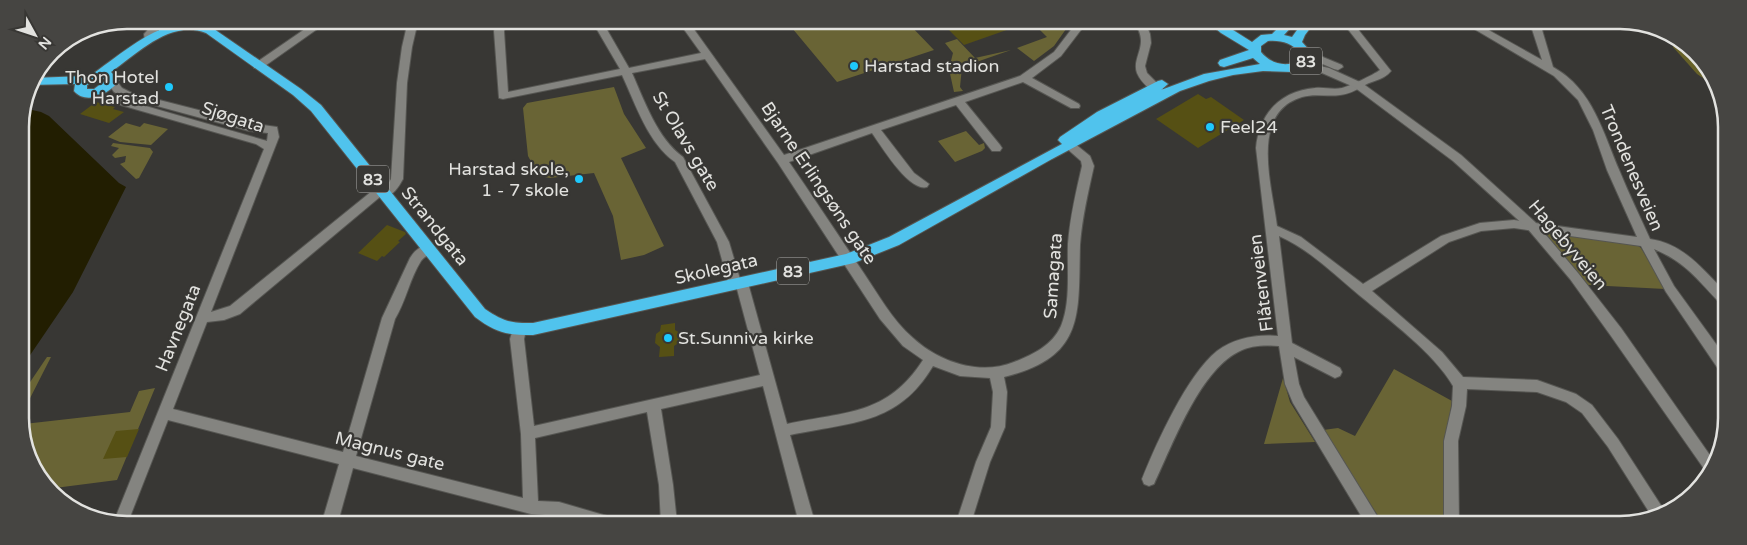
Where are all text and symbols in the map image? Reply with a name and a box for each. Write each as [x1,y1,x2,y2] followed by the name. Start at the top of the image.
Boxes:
[10,10,60,60] north arrow
[34,33,55,53] text: N
[1290,48,1322,74] road number: 83
[864,55,1000,77] place label: Harstad stadion
[848,60,860,72] marker: Harstad stadion
[65,66,159,109] place label: Thon Hotel Harstad
[163,81,175,93] marker: Thon Hotel Harstad
[648,87,724,195] street label: St Olavs gate
[199,97,267,137] street label: Sjøgata
[756,98,882,268] street label: Bjarne Erlingsøns gate
[1596,102,1668,234] street label: Trondenesveien
[1220,116,1278,138] place label: Feel24
[1204,121,1216,133] marker: Feel24
[448,158,569,201] place label: Harstad skole, 1 - 7 skole
[357,165,389,192] road number: 83
[573,173,585,185] marker: Harstad skole, 1 - 7 skole
[397,182,473,270] street label: Strandgata
[1524,195,1612,295] street label: Hagebyveien
[1039,232,1067,320] street label: Samagata
[1244,233,1278,333] street label: Flåtenveien
[672,249,760,289] street label: Skolegata
[777,258,809,284] road number: 83
[150,281,206,375] street label: Havnegata
[678,327,814,349] place label: St.Sunniva kirke
[662,332,674,344] marker: St.Sunniva kirke
[333,427,447,475] street label: Magnus gate

